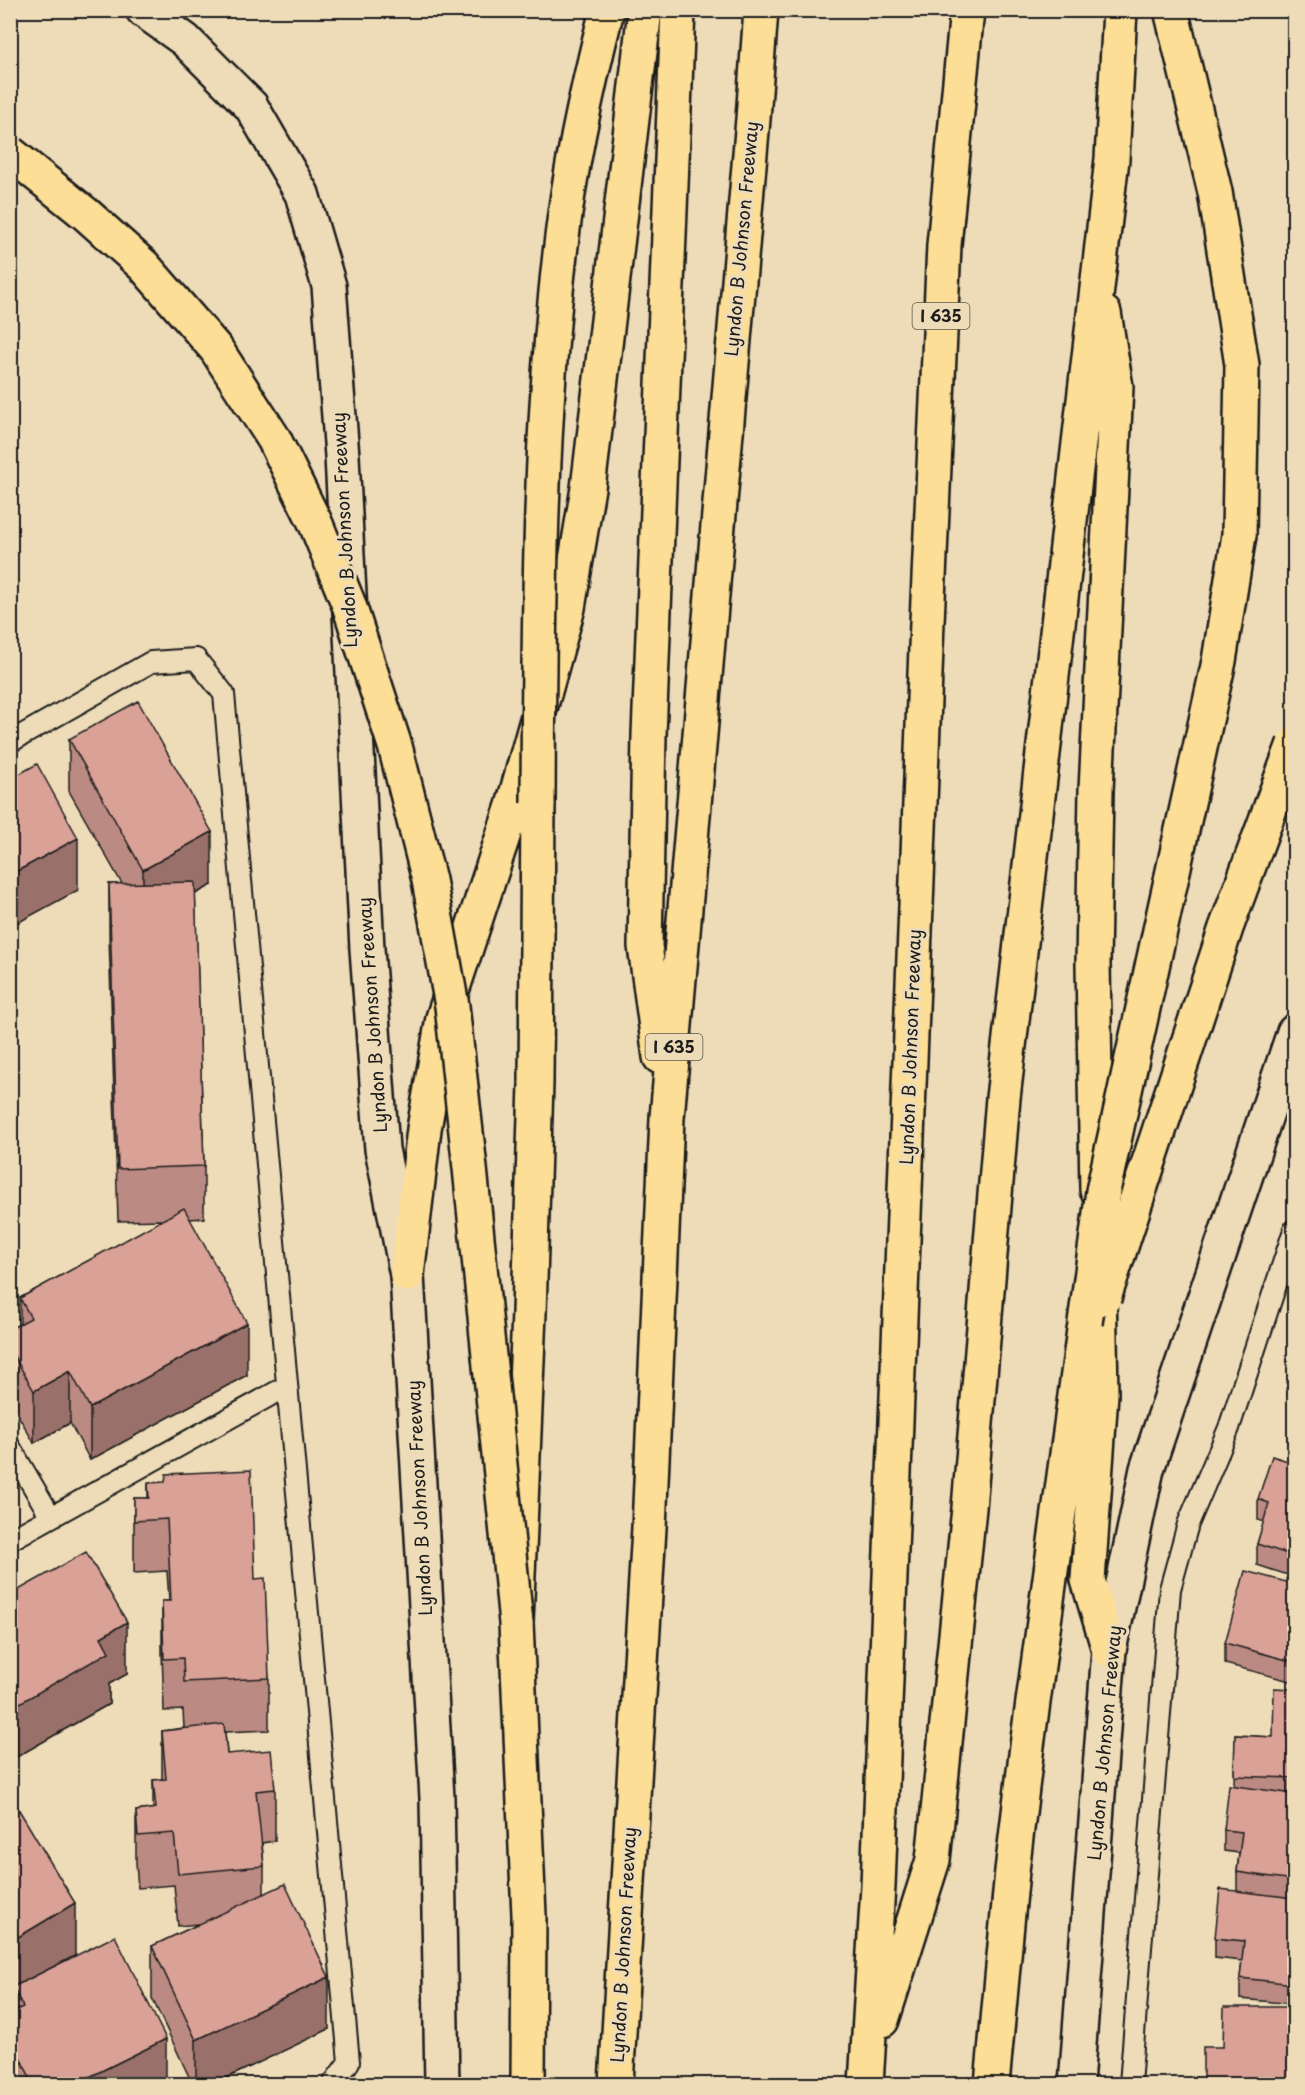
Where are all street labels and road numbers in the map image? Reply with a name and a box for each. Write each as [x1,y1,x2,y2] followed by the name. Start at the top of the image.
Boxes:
[717,120,764,358] street label: Lyndon B Johnson Freeway
[912,303,970,329] road number: I 635
[324,412,363,649] street label: Lyndon B Johnson Freeway
[350,896,393,1134] street label: Lyndon B Johnson Freeway
[892,929,927,1165] street label: Lyndon B Johnson Freeway
[646,1034,702,1060] road number: I 635
[399,1380,438,1617] street label: Lyndon B Johnson Freeway
[1080,1624,1127,1862] street label: Lyndon B Johnson Freeway
[603,1826,642,2063] street label: Lyndon B Johnson Freeway

